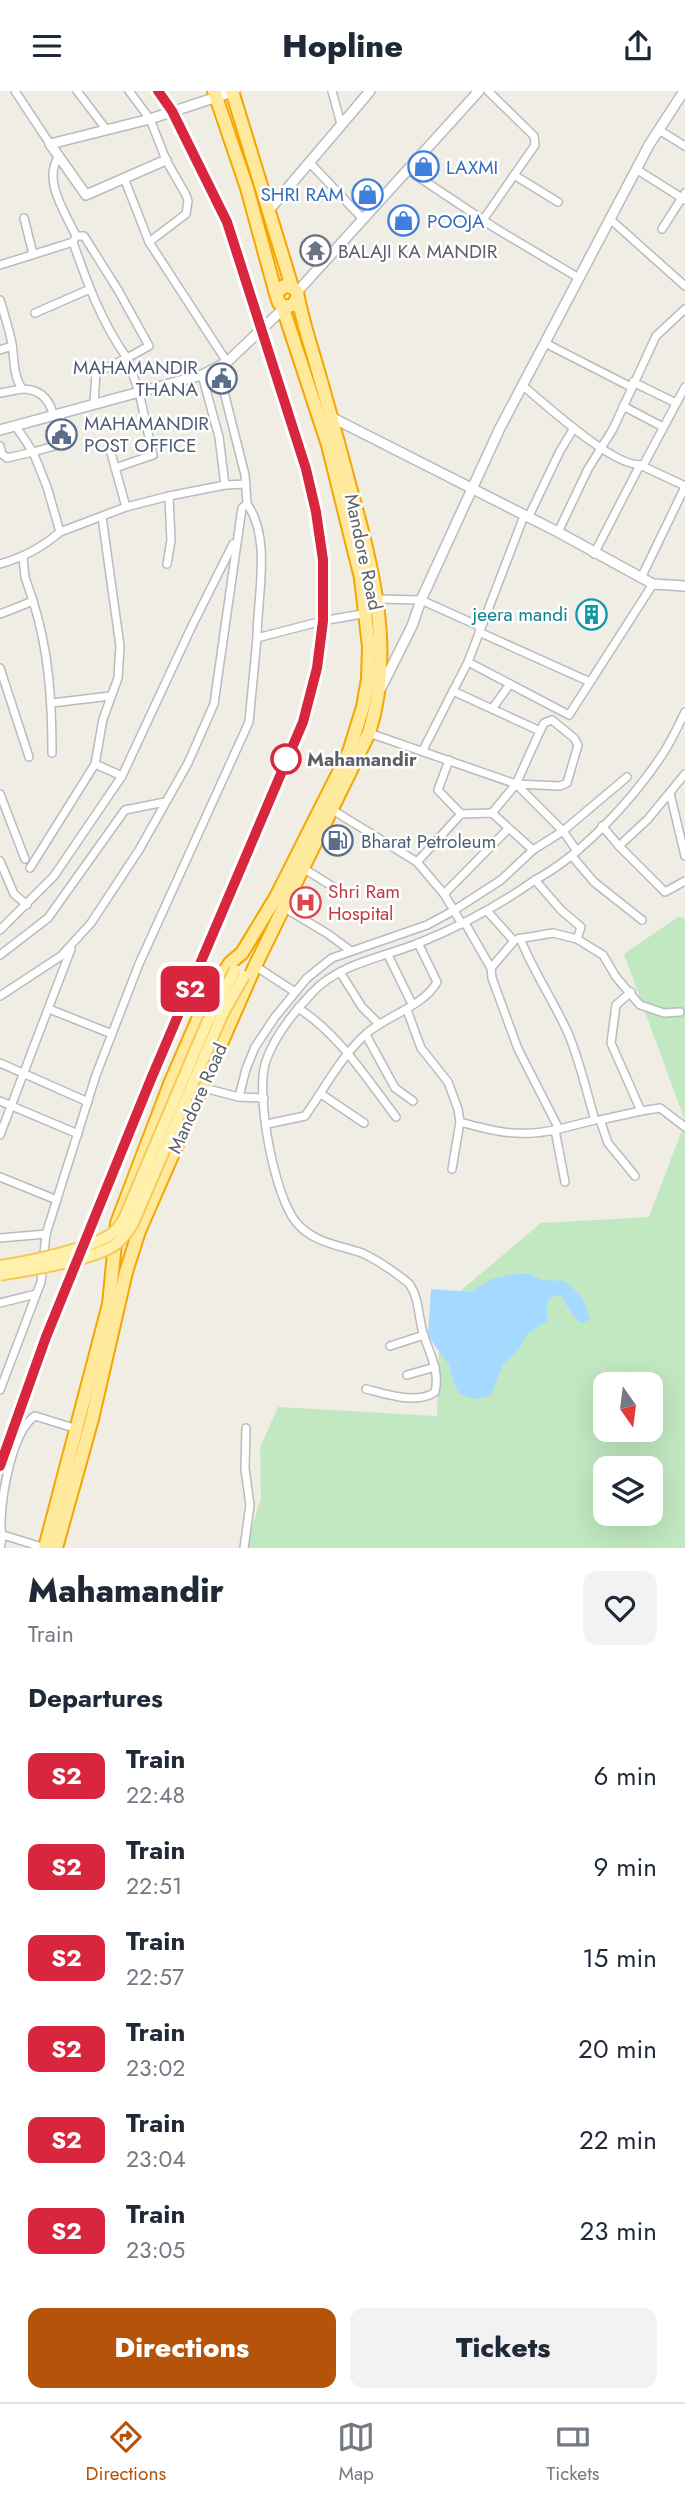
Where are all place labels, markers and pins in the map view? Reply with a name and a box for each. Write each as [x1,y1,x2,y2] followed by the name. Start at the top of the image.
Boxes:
[406,150,440,184] shop icon: LAXMI
[446,154,498,181] place label: LAXMI
[350,177,384,211] shop icon: SHRI RAM
[260,181,344,208] place label: SHRI RAM
[387,204,421,238] shop icon: POOJA
[427,208,485,235] place label: POOJA
[298,234,332,268] temple icon: BALAJI KA MANDIR
[338,238,498,265] place label: BALAJI KA MANDIR
[73,354,198,403] place label: MAHAMANDIR THANA
[204,361,238,395] public building icon: MAHAMANDIR THANA
[84,410,209,459] place label: MAHAMANDIR POST OFFICE
[44,417,78,451] public building icon: MAHAMANDIR POST OFFICE
[574,597,608,631] building icon: jeera mandi
[471,601,568,628] place label: jeera mandi
[271,744,301,774] marker: Mahamandir
[307,746,417,773] place label: Mahamandir
[321,824,355,858] fuel station icon: Bharat Petroleum
[361,828,496,855] place label: Bharat Petroleum
[328,878,400,927] place label: Shri Ram Hospital
[288,885,322,919] hospital icon: Shri Ram Hospital

